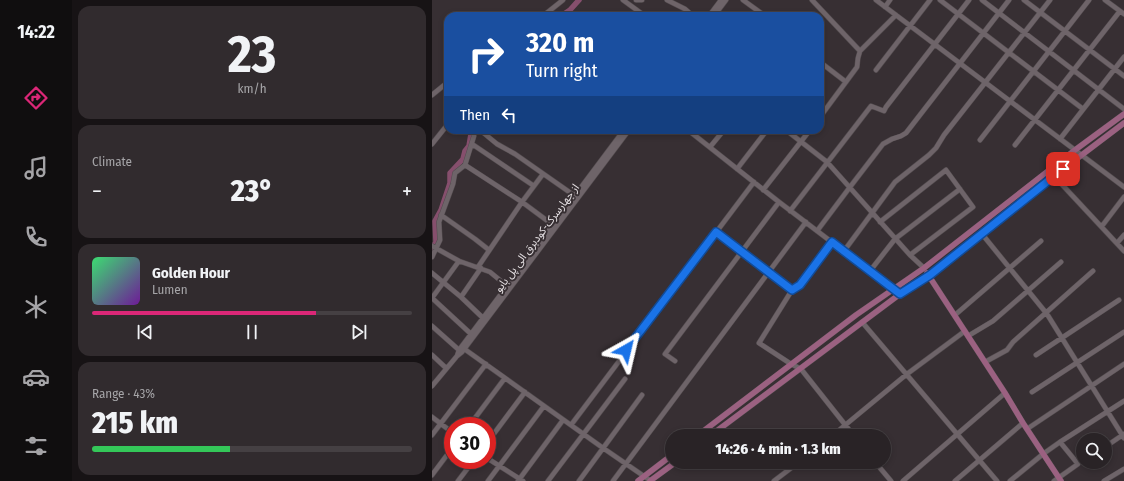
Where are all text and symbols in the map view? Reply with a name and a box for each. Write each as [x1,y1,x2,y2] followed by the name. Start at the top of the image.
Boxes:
[17,21,55,43] text: 14:22
[228,23,276,86] text: 23
[526,26,594,59] text: 320 m
[460,28,512,80] icon: right
[526,60,598,82] text: Turn right
[238,81,267,96] text: km/h
[22,84,50,112] icon: directions
[498,104,520,126] icon: left
[460,106,490,124] text: Then
[1046,152,1080,186] pin
[22,154,50,182] icon: music
[92,154,132,169] text: Climate
[1052,158,1074,180] icon: arrive
[231,173,273,209] text: 23°
[92,178,102,205] text: −
[402,178,412,205] text: +
[492,181,583,295] street label: از جهارسرک-کودبرق الی پل بایو
[22,223,50,251] icon: phone
[152,264,230,282] text: Golden Hour
[152,282,188,297] text: Lumen
[22,293,50,321] icon: climate
[134,321,156,343] icon: previous
[241,321,263,343] icon: pause
[348,321,370,343] icon: next
[605,329,647,371] position arrow
[22,363,50,391] icon: car
[92,386,155,401] text: Range · 43%
[92,405,178,441] text: 215 km
[444,417,496,469] speed limit sign: 30
[22,432,50,460] icon: filters
[1076,433,1112,469] map controls
[1076,433,1112,469] button: search
[715,440,841,458] text: 14:26 · 4 min · 1.3 km

